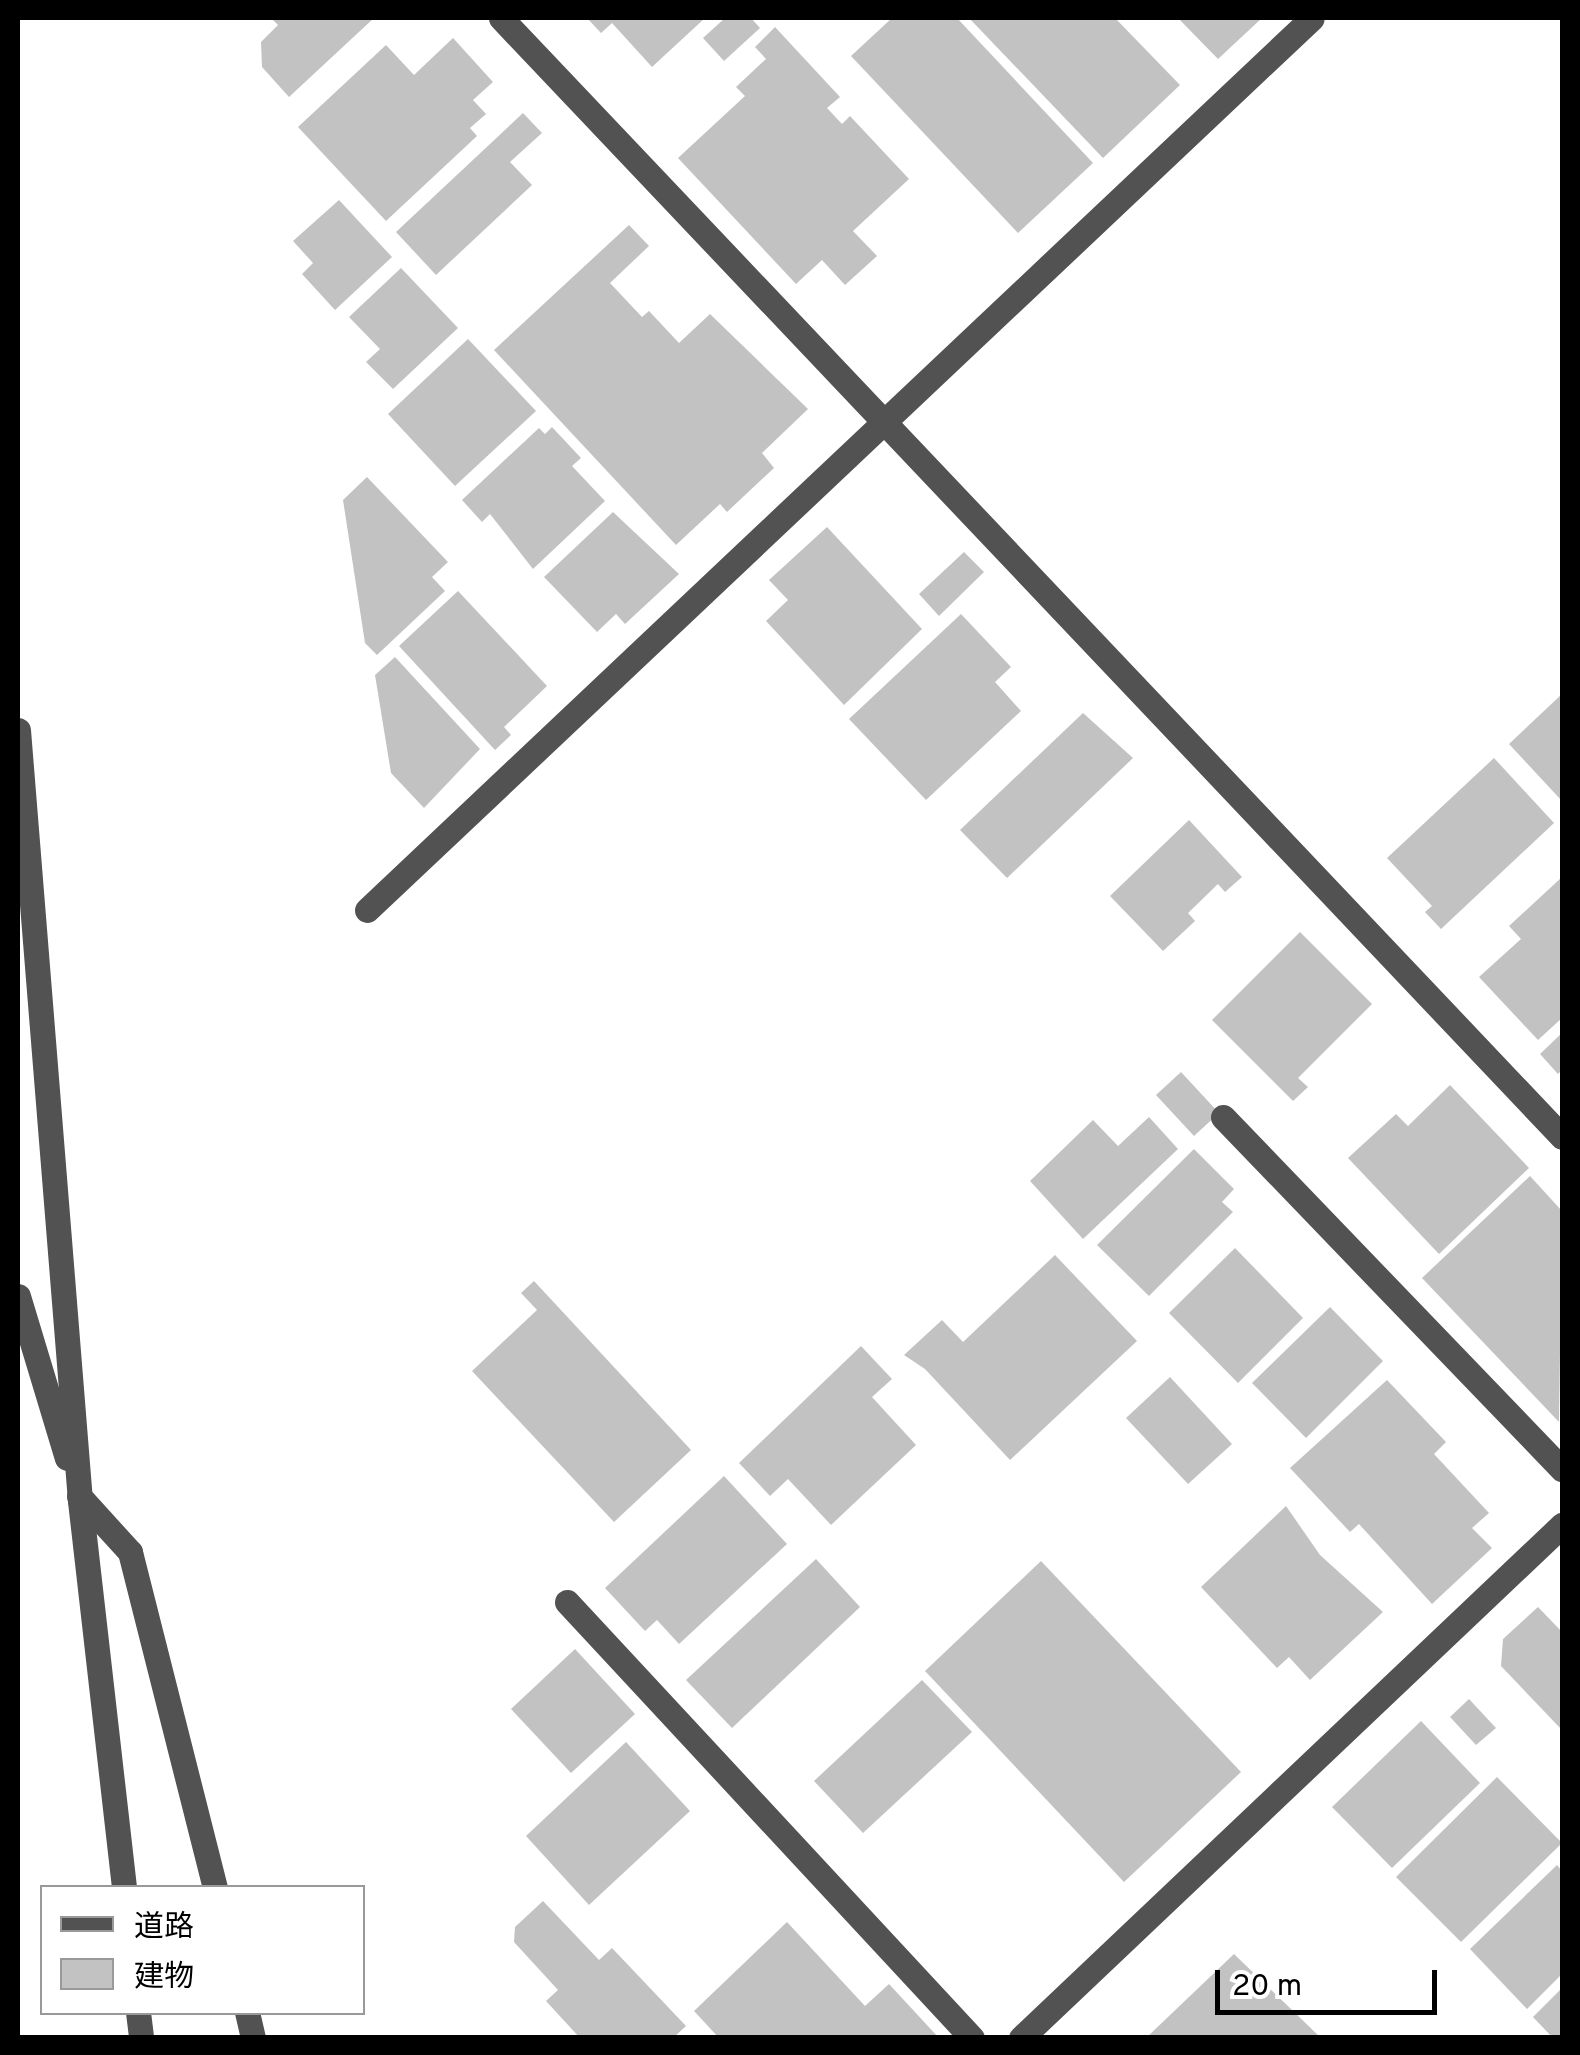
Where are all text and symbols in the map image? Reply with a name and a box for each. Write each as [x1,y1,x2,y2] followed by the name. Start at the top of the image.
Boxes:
[40,1885,365,2015] legend
[134,1910,194,1947] text: 道路
[1220,1950,1442,2012] scale bar
[134,1960,194,1997] text: 建物
[1232,1969,1302,2006] text: 20 m

